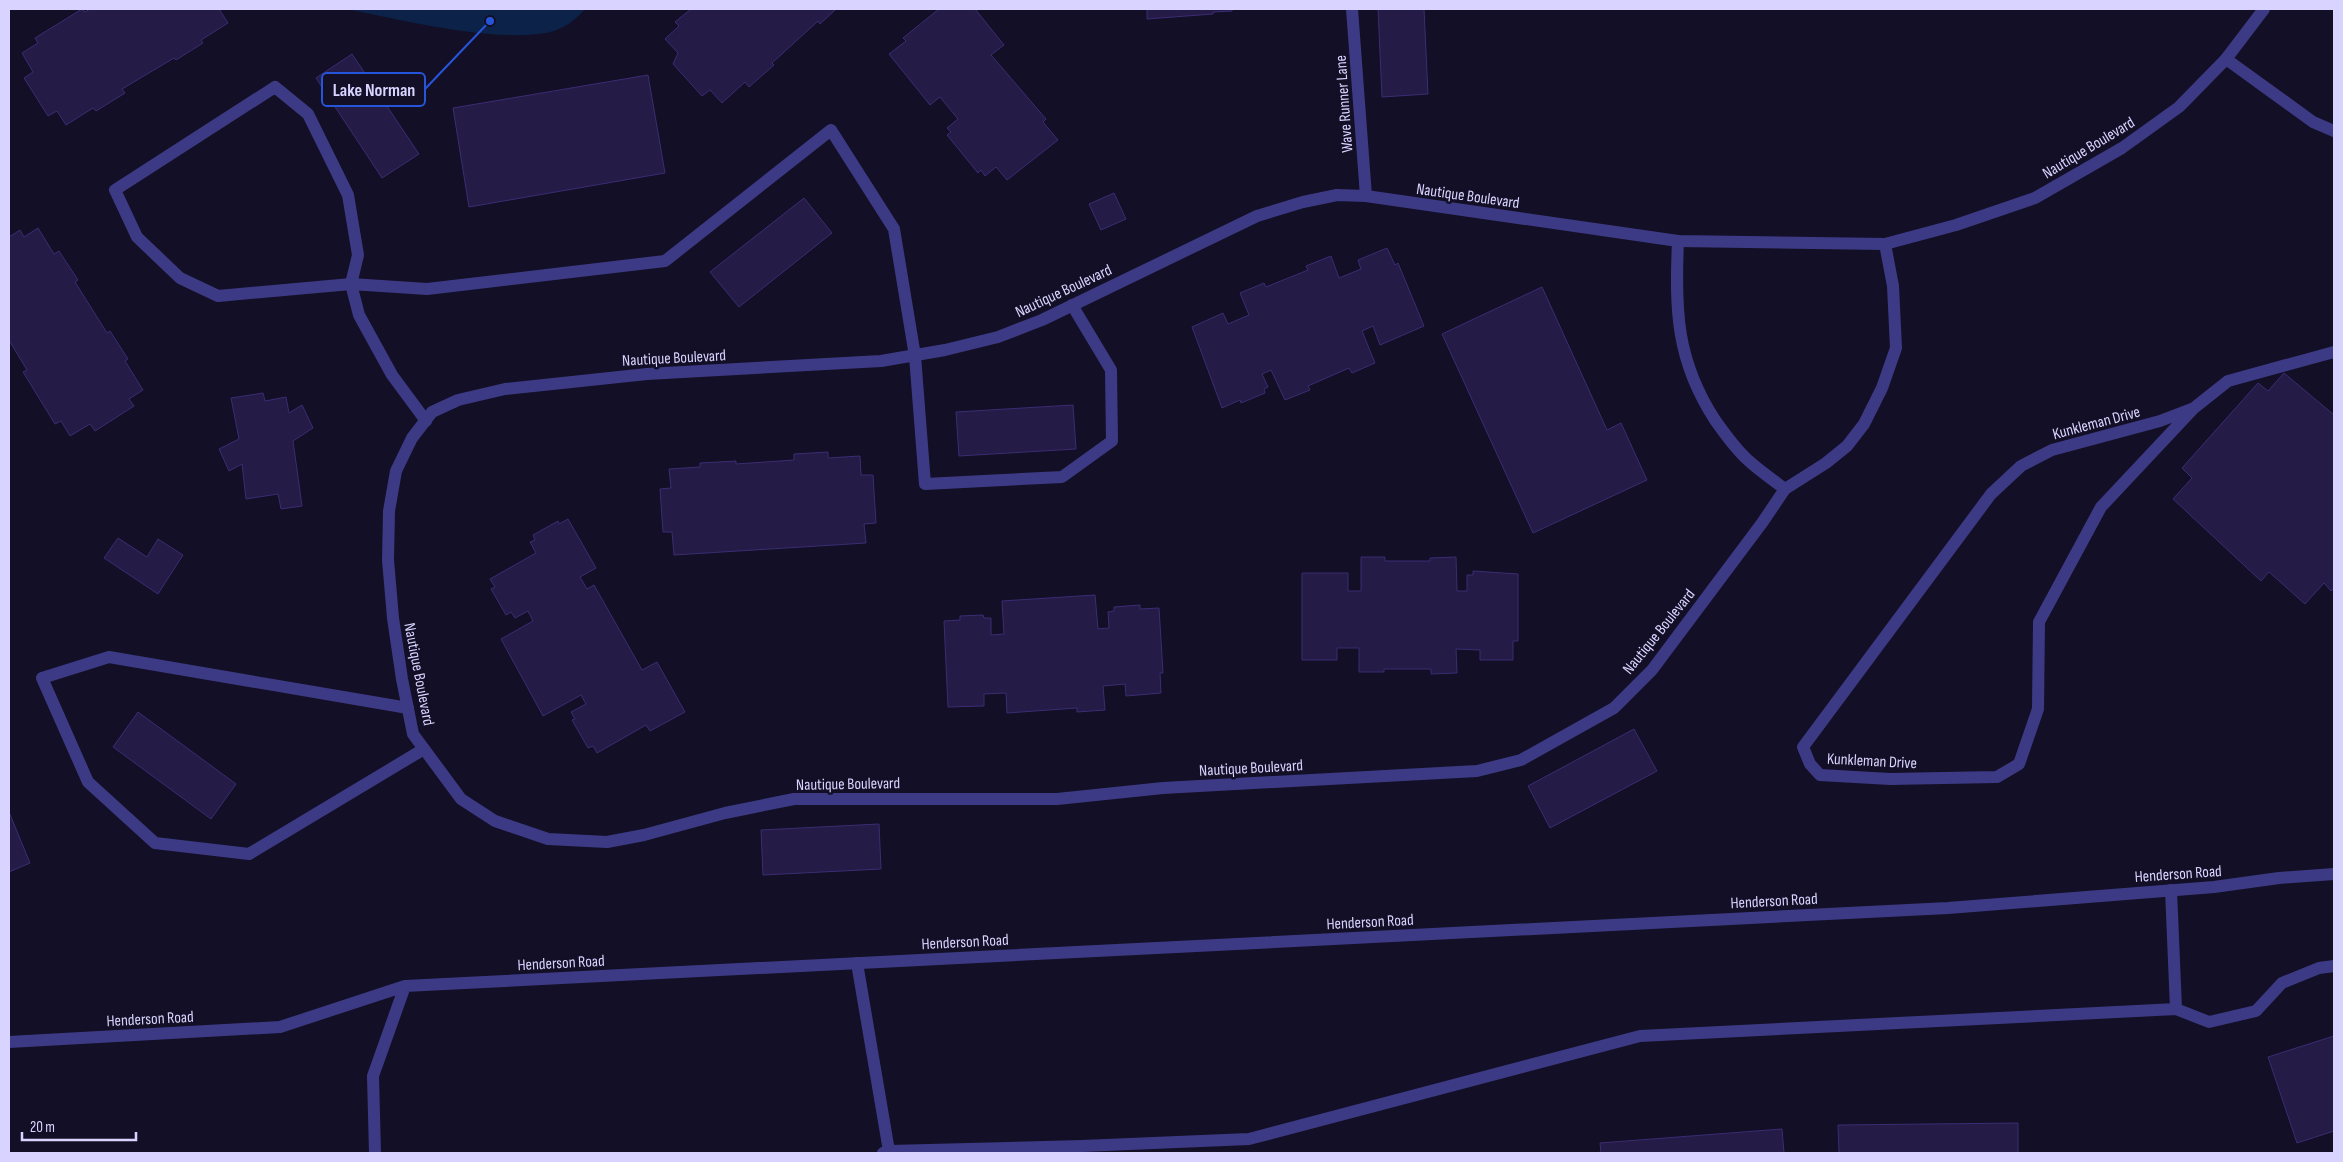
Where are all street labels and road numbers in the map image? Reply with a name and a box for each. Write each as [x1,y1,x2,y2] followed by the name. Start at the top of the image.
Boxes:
[1332,54,1357,153] street label: Wave Runner Lane
[2039,113,2138,183] street label: Nautique Boulevard
[1415,180,1521,213] street label: Nautique Boulevard
[1012,261,1115,322] street label: Nautique Boulevard
[622,346,727,371] street label: Nautique Boulevard
[2051,403,2142,444] street label: Kunkleman Drive
[1619,586,1699,678] street label: Nautique Boulevard
[399,621,438,727] street label: Nautique Boulevard
[1827,750,1917,773] street label: Kunkleman Drive
[1199,756,1304,781] street label: Nautique Boulevard
[796,774,900,795] street label: Nautique Boulevard
[2134,862,2222,887] street label: Henderson Road
[1730,890,1818,913] street label: Henderson Road
[1326,911,1414,934] street label: Henderson Road
[921,931,1009,954] street label: Henderson Road
[517,952,605,975] street label: Henderson Road
[106,1008,194,1031] street label: Henderson Road

